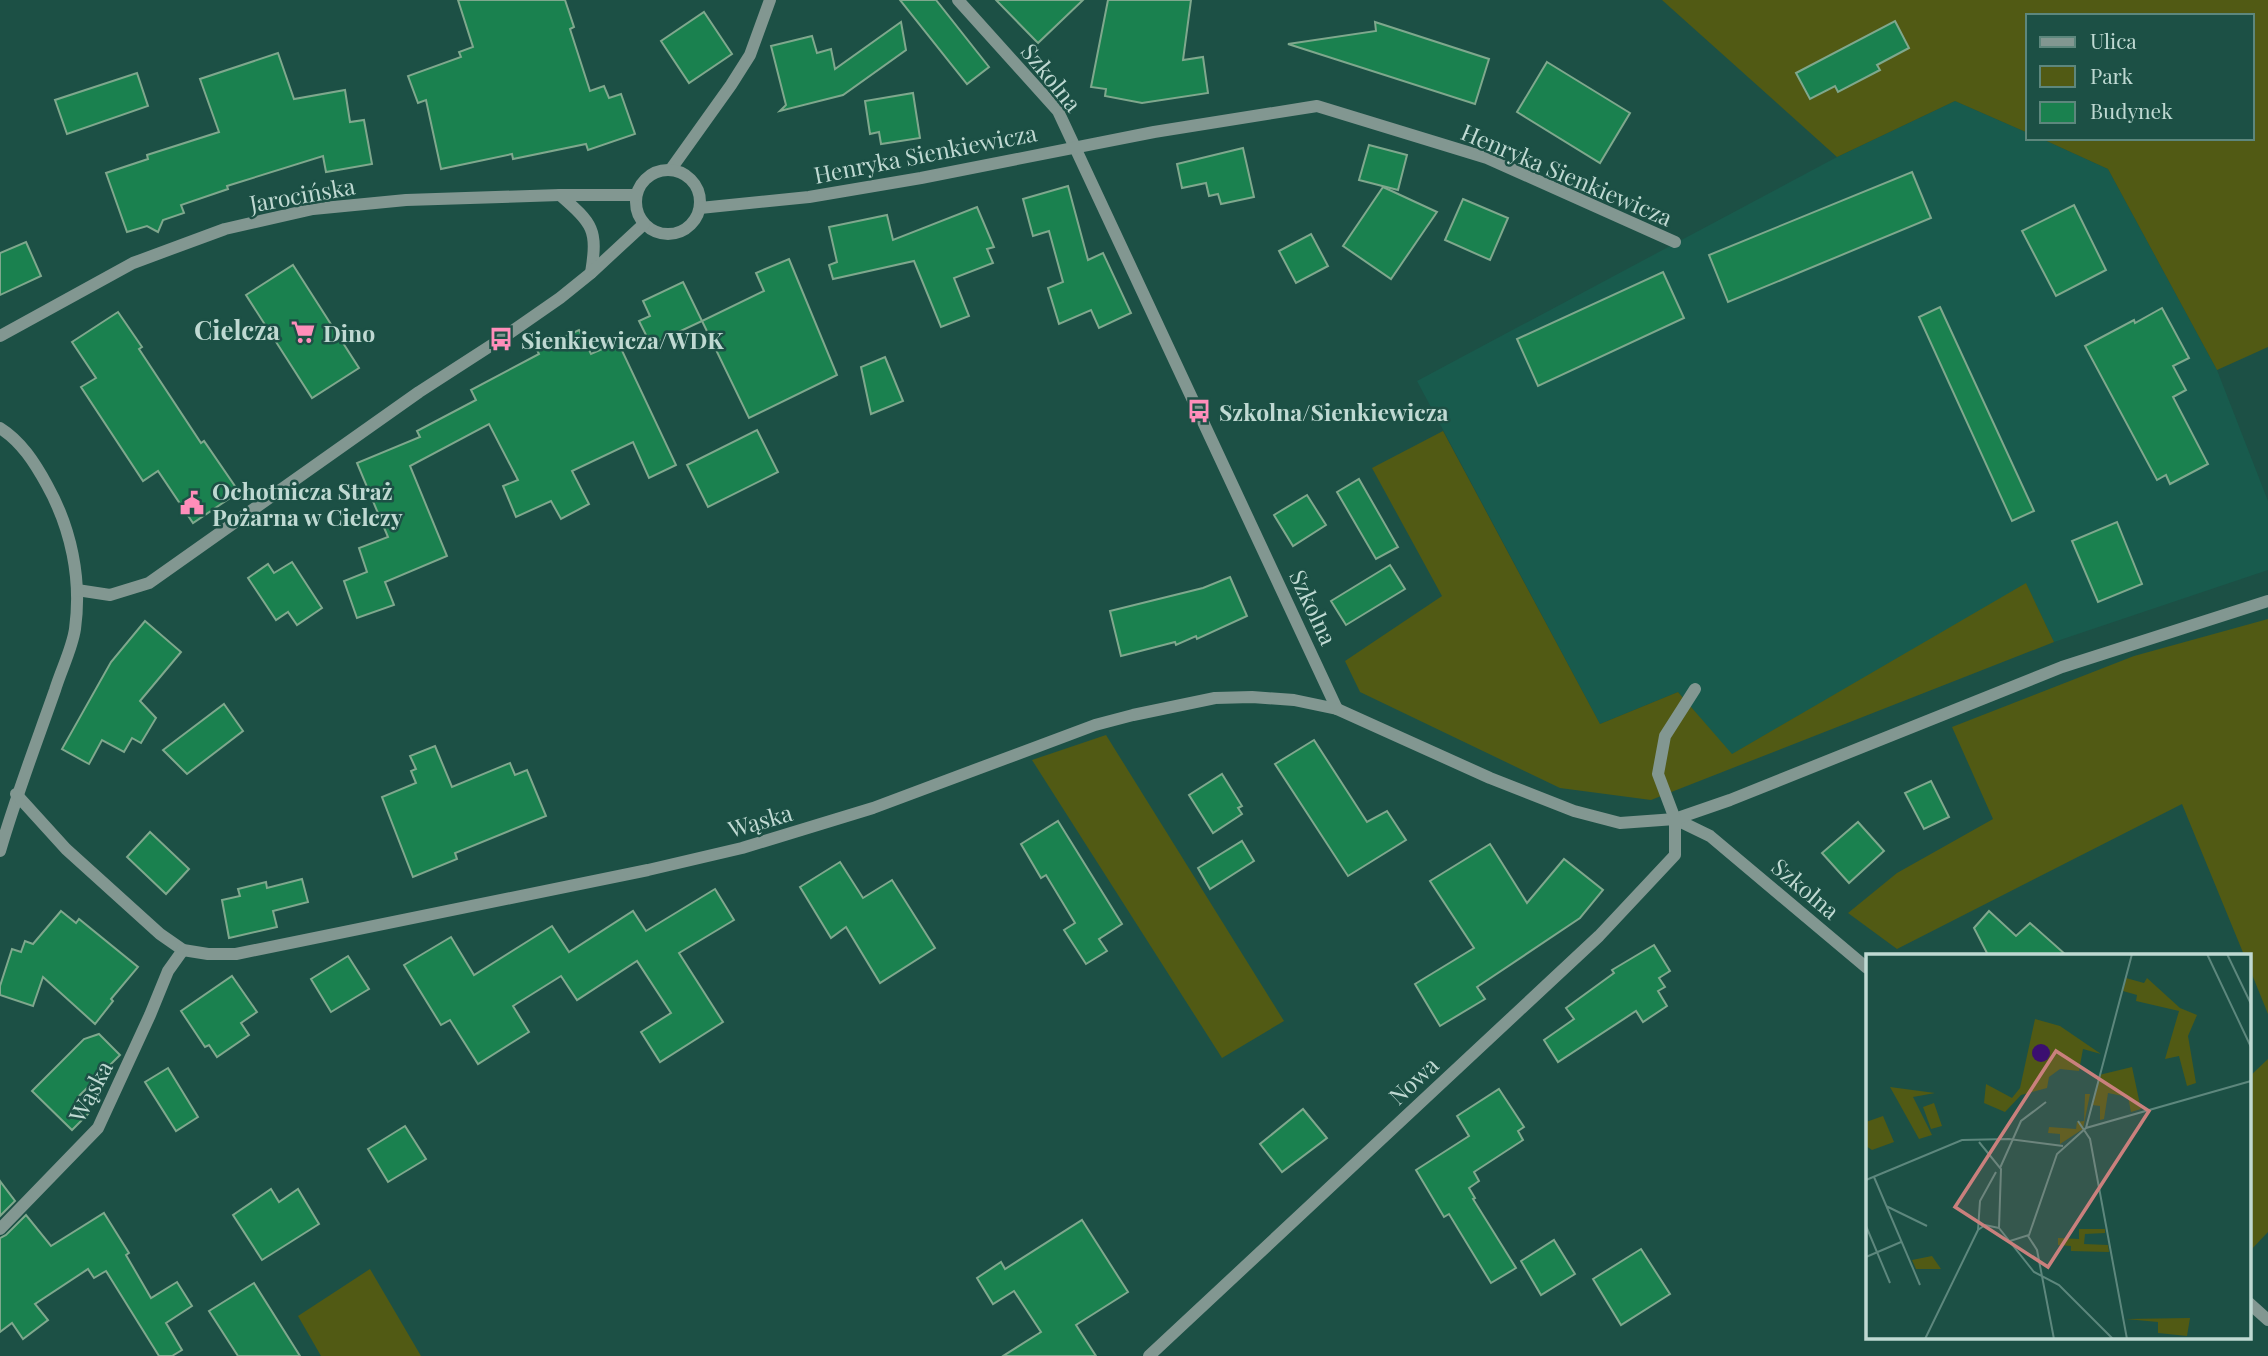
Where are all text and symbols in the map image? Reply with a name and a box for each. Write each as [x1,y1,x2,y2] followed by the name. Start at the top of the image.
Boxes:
[2026,14,2254,140] legend
[2090,26,2137,54] text: Ulica
[1015,36,1089,118] street label: Szkolna
[2090,61,2134,89] text: Park
[2090,96,2173,124] text: Budynek
[1457,115,1678,233] street label: Henryka Sienkiewicza
[811,116,1040,190] street label: Henryka Sienkiewicza
[246,169,358,219] street label: Jarocińska
[194,312,281,347] district label: Cielcza
[323,317,375,348] place label: Dino
[289,318,317,346] supermarket icon: Dino
[521,324,724,355] place label: Sienkiewicza/WDK
[487,325,515,353] bus stop icon: Sienkiewicza/WDK
[1219,396,1449,427] place label: Szkolna/Sienkiewicza
[1185,397,1213,425] bus stop icon: Szkolna/Sienkiewicza
[212,475,403,532] place label: Ochotnicza Straż Pożarna w Cielczy
[178,489,206,517] public building icon: Ochotnicza Straż Pożarna w Cielczy
[1283,564,1345,650] street label: Szkolna
[723,796,796,844] street label: Wąska
[1766,851,1847,926] street label: Szkolna
[1866,954,2250,1338] inset map
[1381,1049,1445,1111] street label: Nowa
[61,1054,119,1128] street label: Wąska

